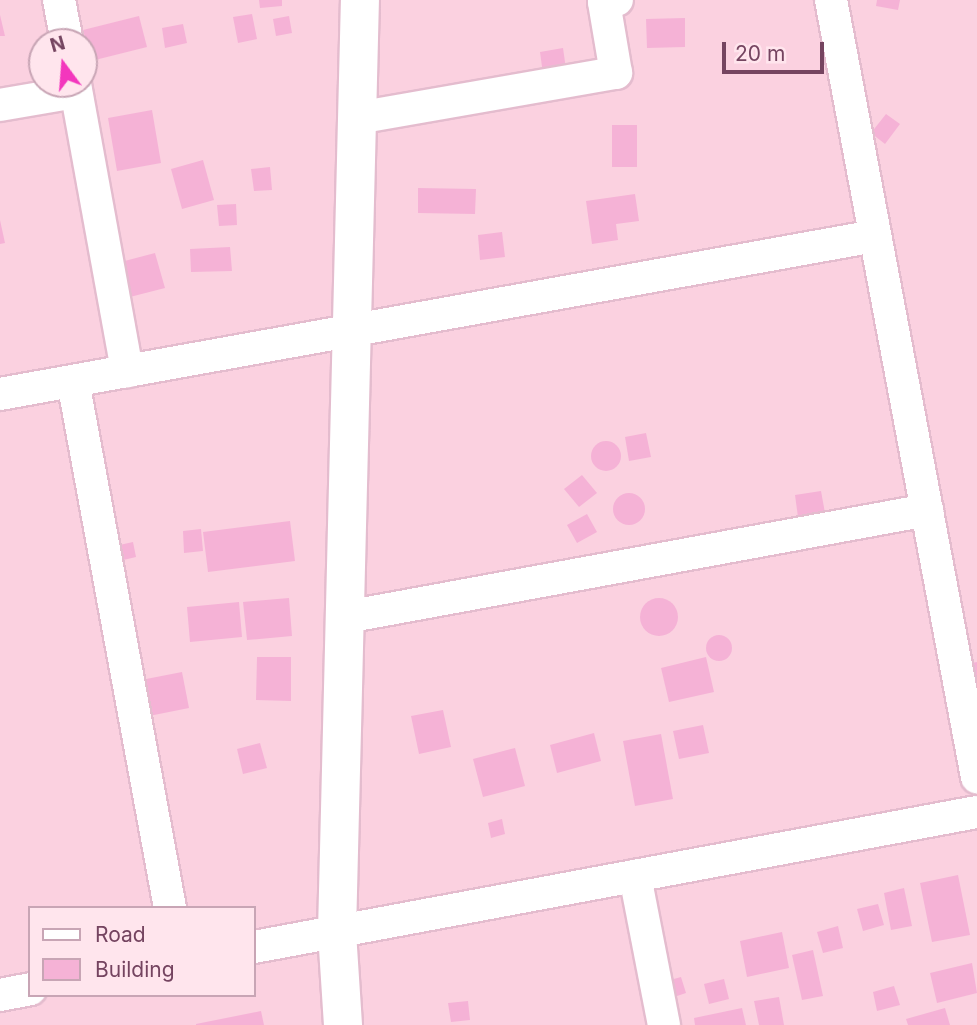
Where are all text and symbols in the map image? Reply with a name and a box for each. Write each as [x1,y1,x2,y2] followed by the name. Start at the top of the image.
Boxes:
[28,28,98,98] north arrow
[725,28,827,72] scale bar
[47,31,68,57] text: N
[735,41,785,66] text: 20 m
[28,906,256,997] legend
[95,922,146,947] text: Road
[95,957,175,982] text: Building

